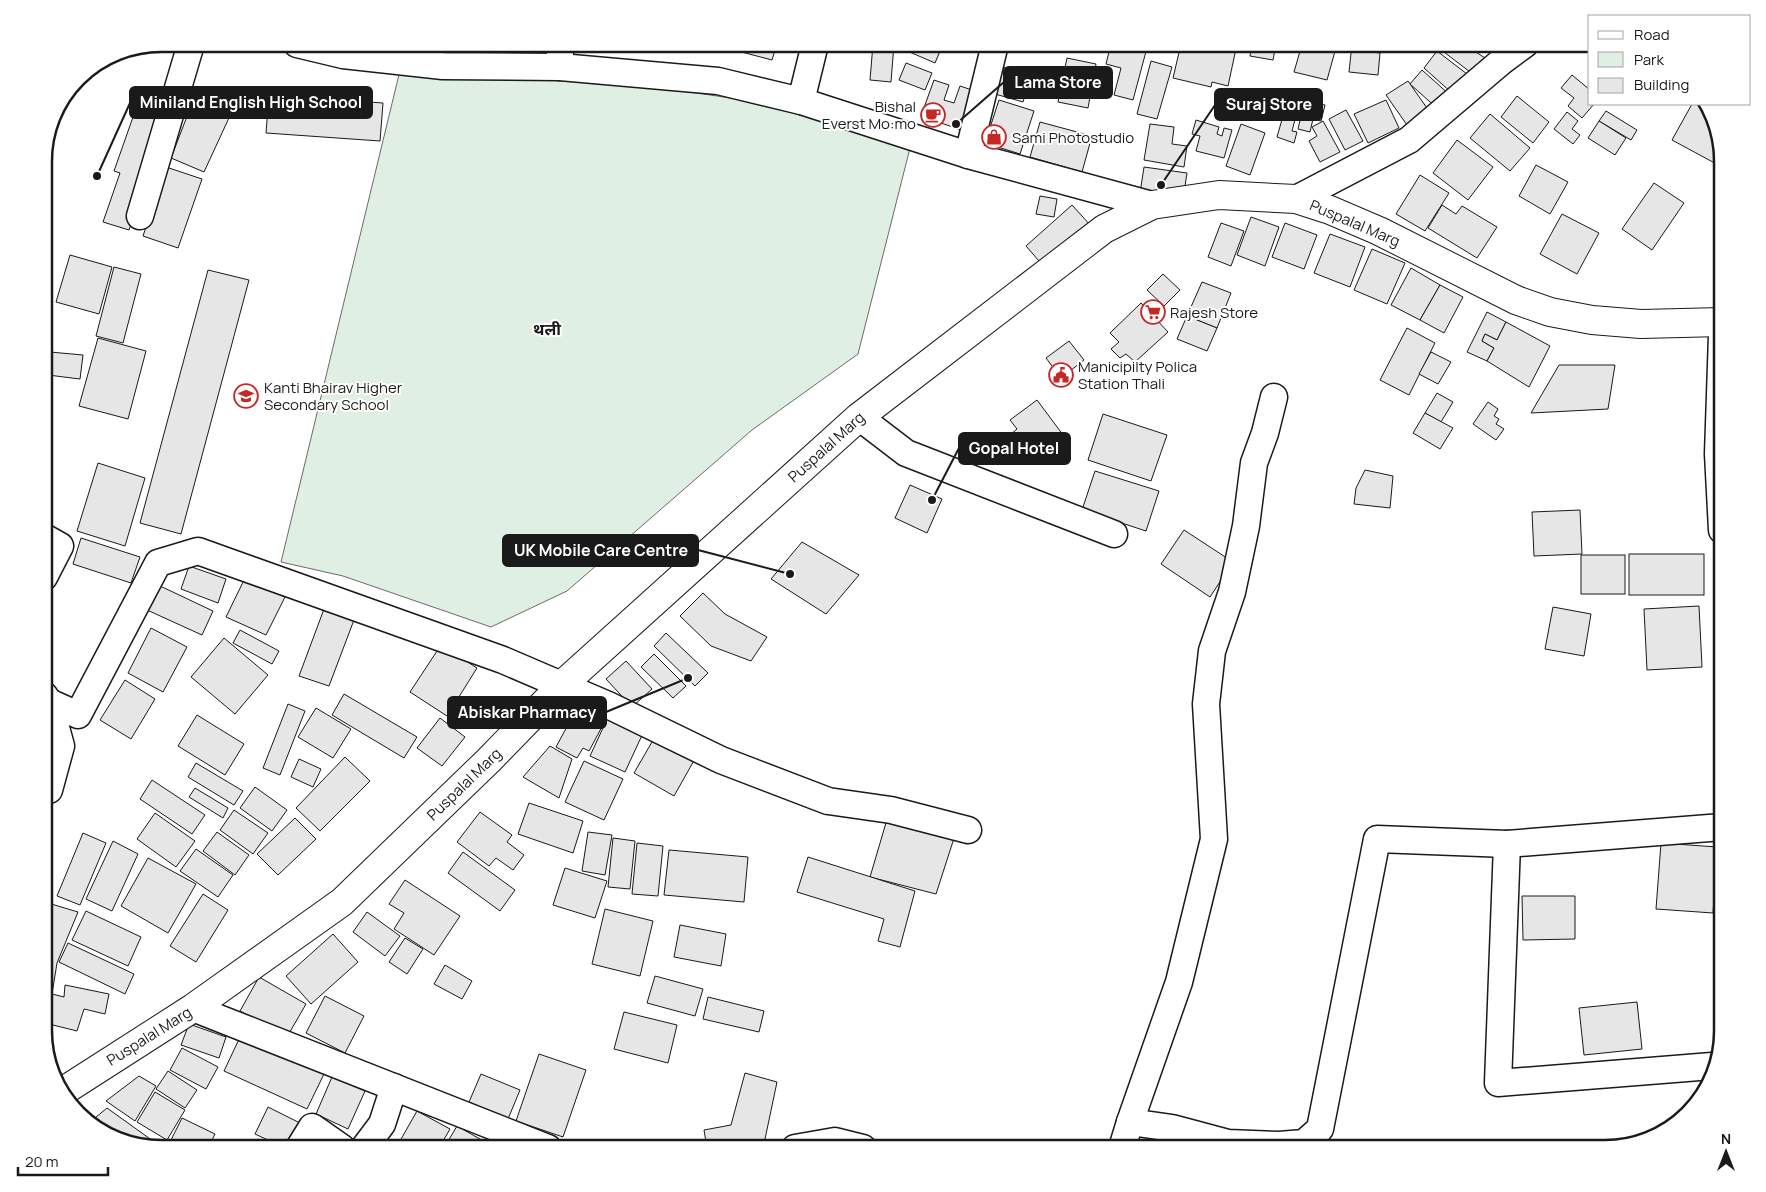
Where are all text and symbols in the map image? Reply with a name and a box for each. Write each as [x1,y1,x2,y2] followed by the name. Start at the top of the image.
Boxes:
[1588,15,1751,105] legend
[1634,24,1670,45] text: Road
[1634,49,1664,70] text: Park
[1004,67,1112,98] callout: Lama Store
[1014,71,1102,93] text: Lama Store
[1634,74,1689,95] text: Building
[130,87,372,118] callout: Miniland English High School
[1215,89,1322,120] callout: Suraj Store
[140,91,362,113] text: Miniland English High School
[1226,93,1313,115] text: Suraj Store
[822,96,916,134] place label: Bishal Everst Mo:mo
[920,102,946,128] cafe icon: Bishal Everst Mo:mo
[981,124,1007,150] shop icon: Sami Photostudio
[1012,127,1134,148] place label: Sami Photostudio
[1307,195,1403,251] street label: Puspalal Marg
[1140,299,1166,325] supermarket icon: Rajesh Store
[1170,302,1258,323] place label: Rajesh Store
[533,318,561,340] district label: थली
[1078,356,1197,394] place label: Manicipilty Polica Station Thali
[1048,362,1074,388] public building icon: Manicipilty Polica Station Thali
[264,377,403,415] place label: Kanti Bhairav Higher Secondary School
[233,383,259,409] school or university icon: Kanti Bhairav Higher Secondary School
[783,407,869,487] street label: Puspalal Marg
[959,433,1070,464] callout: Gopal Hotel
[969,437,1059,459] text: Gopal Hotel
[503,535,698,566] callout: UK Mobile Care Centre
[514,539,688,561] text: UK Mobile Care Centre
[448,697,606,728] callout: Abiskar Pharmacy
[458,701,596,723] text: Abiskar Pharmacy
[422,743,506,825] street label: Puspalal Marg
[103,1002,195,1070] street label: Puspalal Marg
[1701,1127,1751,1177] north arrow
[1721,1129,1731,1148] text: N
[18,1144,108,1176] scale bar
[25,1151,58,1172] text: 20 m

